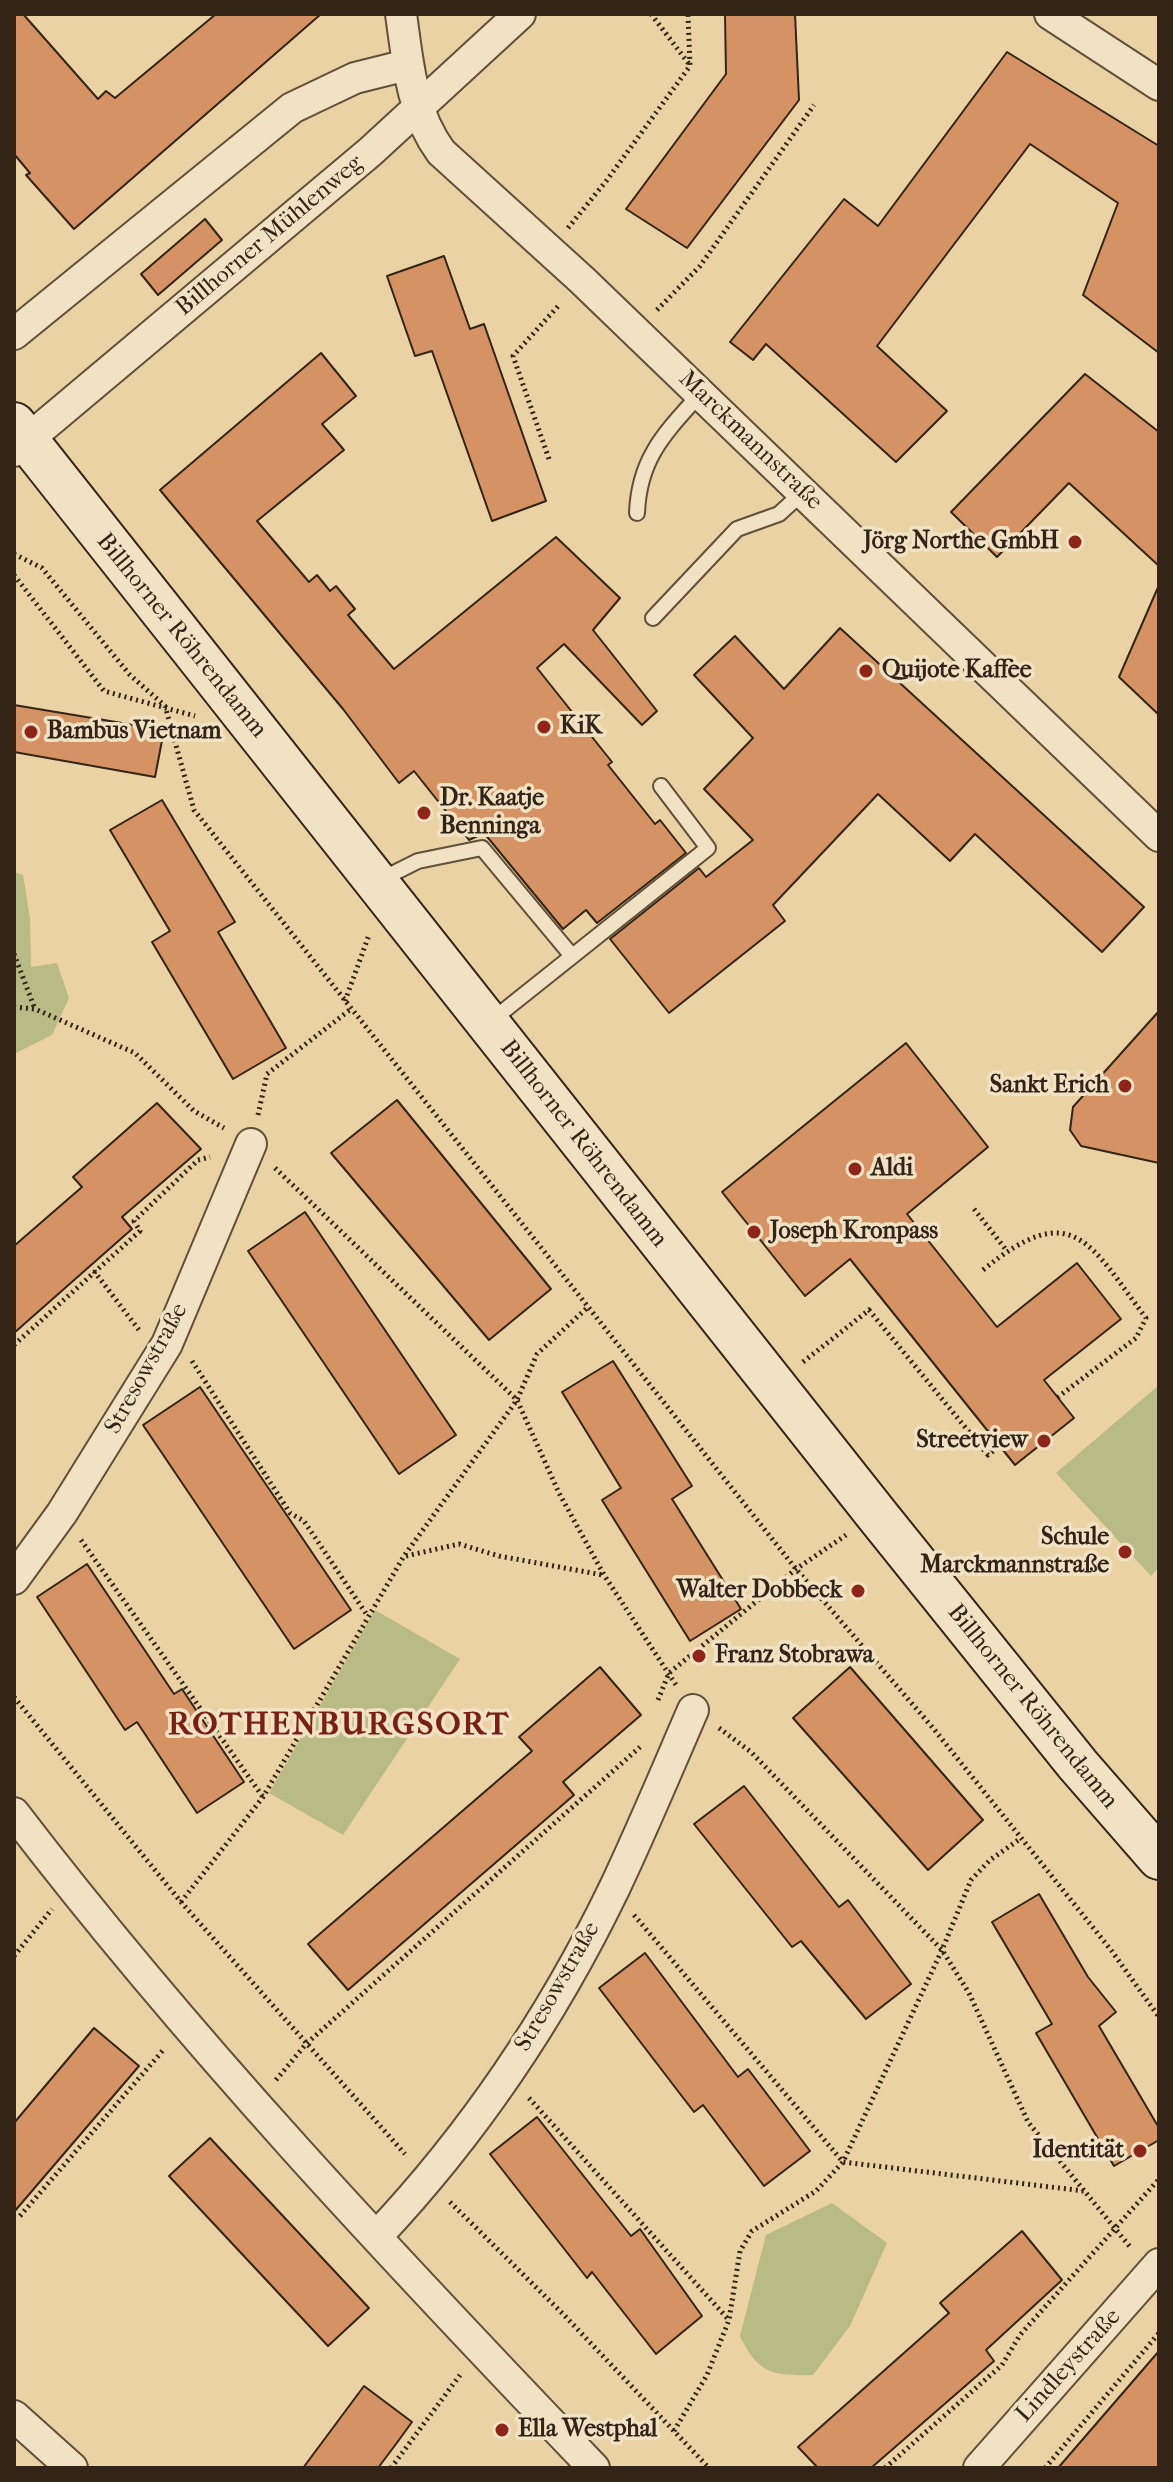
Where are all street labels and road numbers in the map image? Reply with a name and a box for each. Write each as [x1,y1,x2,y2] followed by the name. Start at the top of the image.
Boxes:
[171,149,369,323] street label: Billhorner Mühlenweg
[672,365,828,517] street label: Marckmannstraße
[90,528,272,744] street label: Billhorner Röhrendamm
[493,1035,673,1253] street label: Billhorner Röhrendamm
[99,1299,195,1439] street label: Stresowstraße
[941,1599,1123,1815] street label: Billhorner Röhrendamm
[509,1917,607,2057] street label: Stresowstraße
[1011,2303,1127,2429] street label: Lindleystraße

